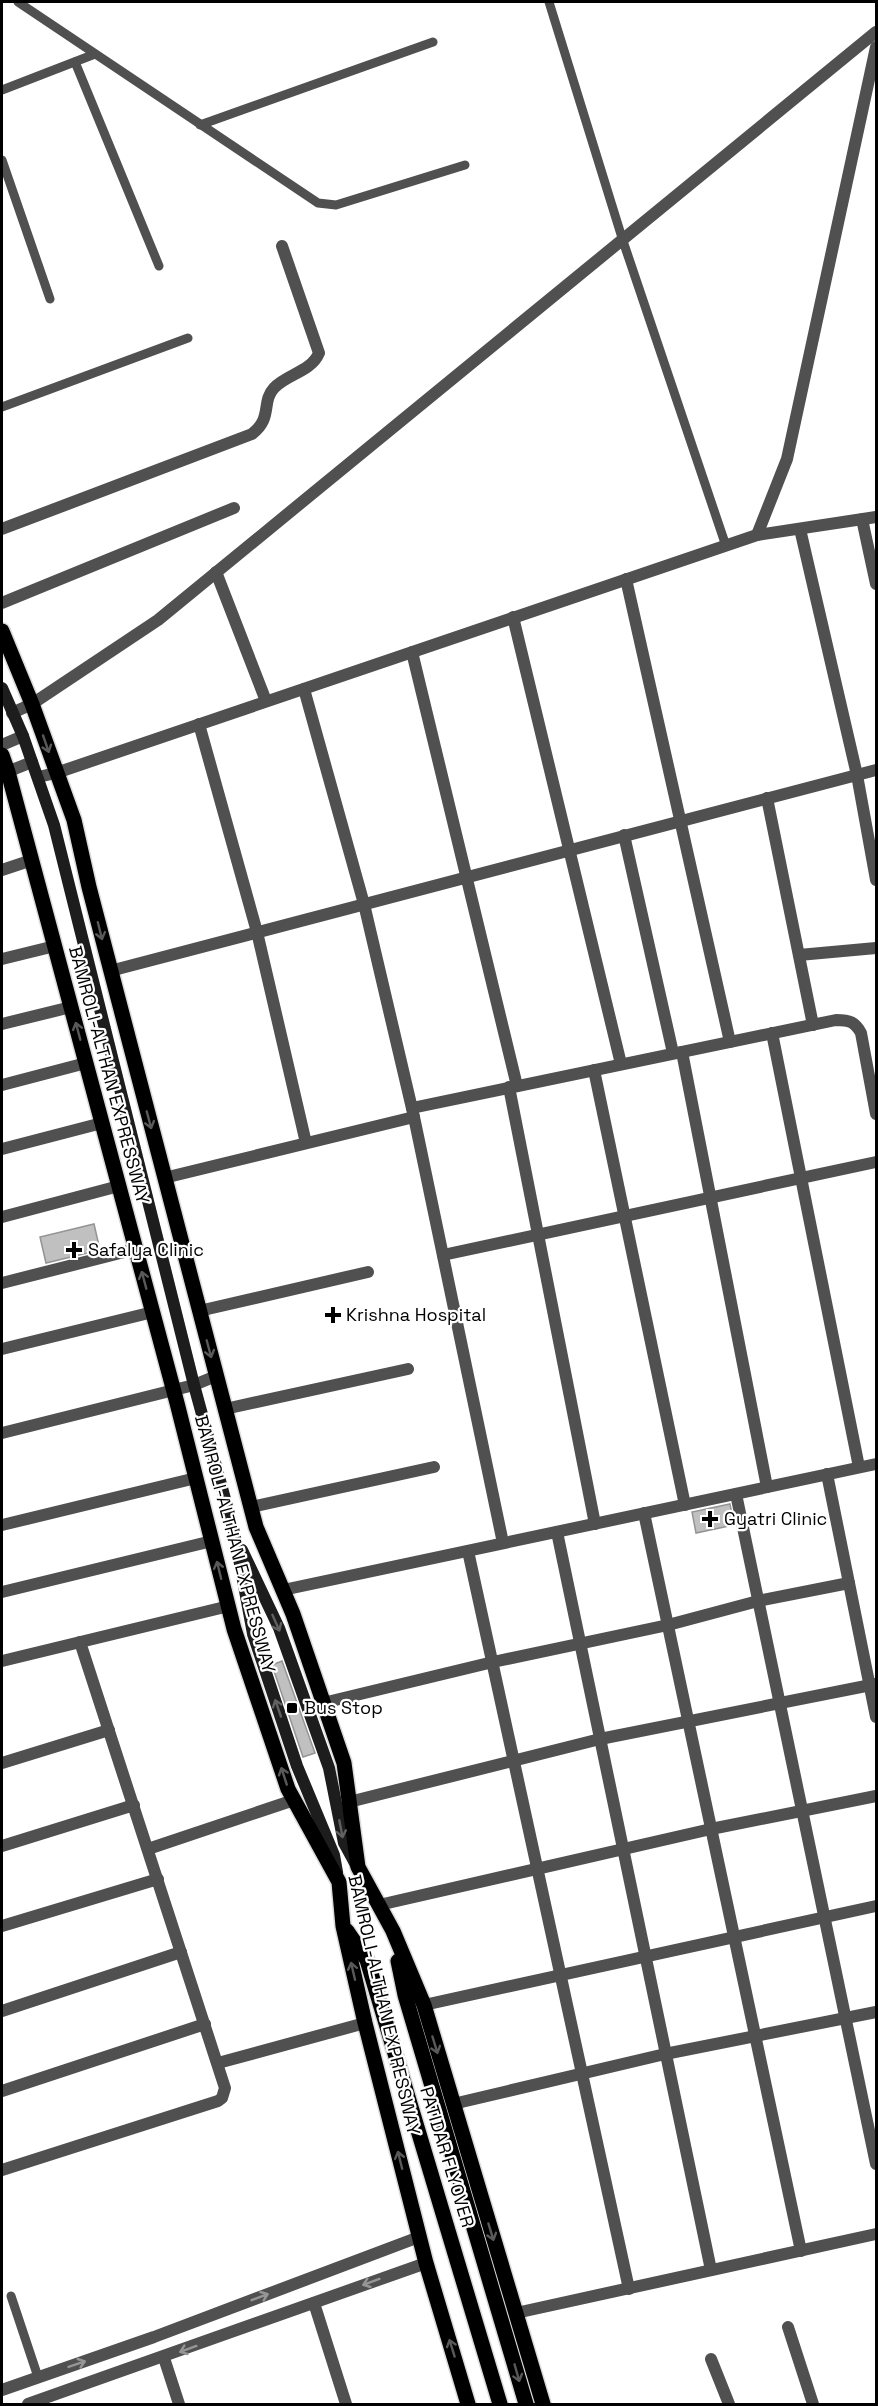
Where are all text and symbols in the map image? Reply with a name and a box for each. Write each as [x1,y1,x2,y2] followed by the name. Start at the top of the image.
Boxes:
[41,734,52,753] one-way arrow
[94,921,106,940] one-way arrow
[64,943,155,1207] street label: BAMROLI-ALTHAN EXPRESSWAY
[71,1022,83,1041] one-way arrow
[144,1110,155,1129] one-way arrow
[88,1238,204,1261] place label: Safalya Clinic
[65,1241,83,1259] marker: Safalya Clinic
[138,1271,149,1290] one-way arrow
[346,1303,486,1326] place label: Krishna Hospital
[324,1306,342,1324] marker: Krishna Hospital
[203,1339,215,1358] one-way arrow
[190,1412,281,1676] street label: BAMROLI-ALTHAN EXPRESSWAY
[724,1507,827,1530] place label: Gyatri Clinic
[701,1510,719,1528] marker: Gyatri Clinic
[213,1561,225,1580] one-way arrow
[271,1614,283,1632] one-way arrow
[304,1696,383,1719] place label: Bus Stop
[272,1699,283,1718] one-way arrow
[285,1701,299,1715] marker: Bus Stop
[277,1767,288,1786] one-way arrow
[336,1819,347,1838] one-way arrow
[343,1873,426,2137] street label: BAMROLI-ALTHAN EXPRESSWAY
[347,1962,359,1981] one-way arrow
[430,2035,441,2054] one-way arrow
[415,2084,480,2230] street label: PATIDAR FLYOVER
[394,2151,405,2170] one-way arrow
[486,2222,497,2241] one-way arrow
[362,2278,381,2289] one-way arrow
[250,2291,269,2302] one-way arrow
[446,2339,457,2358] one-way arrow
[179,2344,198,2355] one-way arrow
[67,2358,86,2369] one-way arrow
[512,2363,523,2382] one-way arrow

